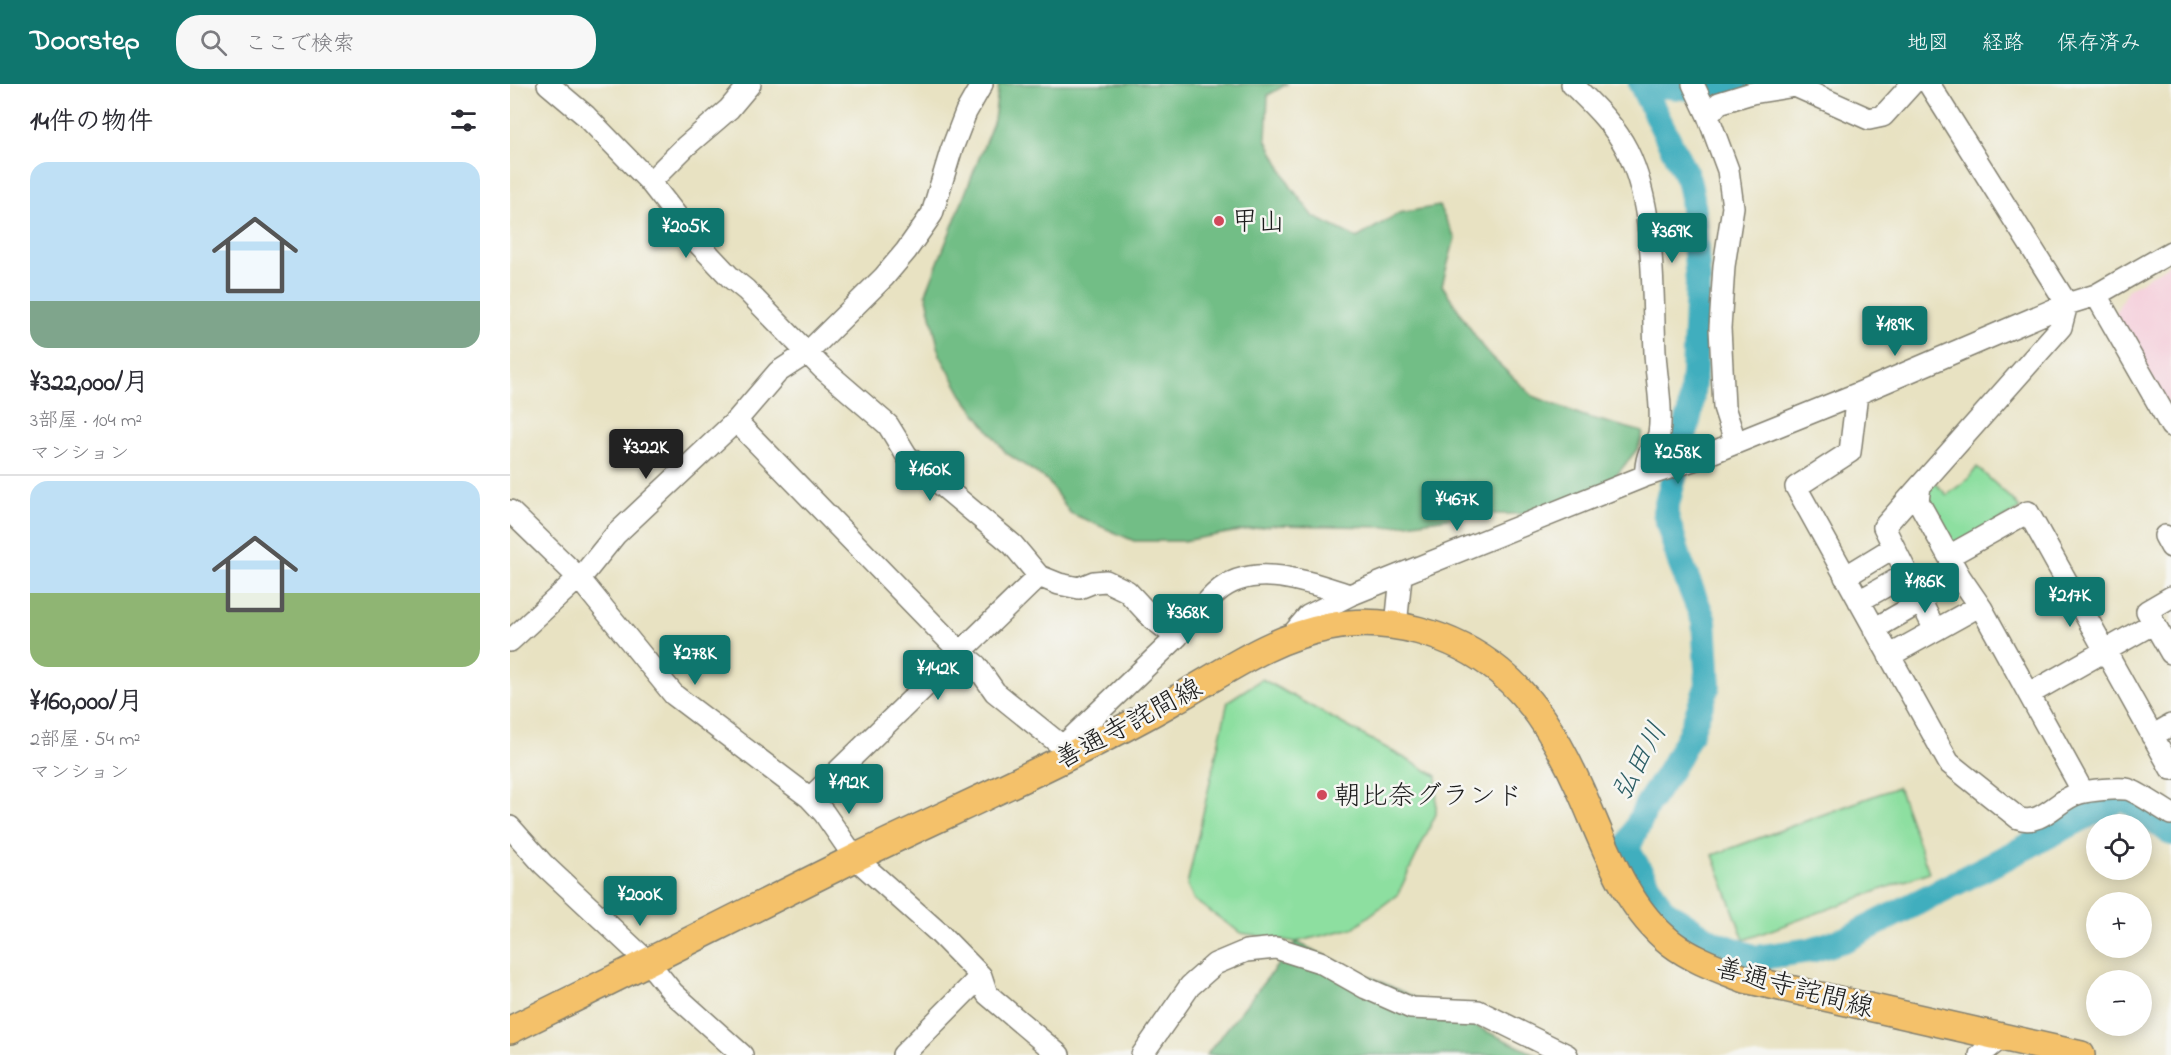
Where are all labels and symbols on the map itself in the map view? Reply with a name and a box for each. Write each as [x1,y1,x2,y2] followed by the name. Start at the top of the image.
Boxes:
[1231,204,1285,243] place label: 甲山
[644,208,728,259] pin: ¥205K
[1630,213,1714,264] pin: ¥369K
[1212,214,1226,228] marker: 甲山
[1853,306,1937,357] pin: ¥189K
[604,429,688,480] pin: ¥322K
[1636,434,1720,485] pin: ¥258K
[888,451,972,502] pin: ¥160K
[1415,481,1499,532] pin: ¥467K
[1883,563,1967,614] pin: ¥186K
[2028,577,2112,628] pin: ¥217K
[1146,594,1230,645] pin: ¥368K
[653,635,737,686] pin: ¥278K
[896,650,980,701] pin: ¥142K
[1049,670,1210,780] street label: 善通寺詫間線
[1603,716,1679,809] water label: 弘田川
[807,764,891,815] pin: ¥192K
[1334,778,1523,817] place label: 朝比奈グランド
[1315,788,1329,802] marker: 朝比奈グランド
[598,876,682,927] pin: ¥200K
[1711,950,1878,1029] street label: 善通寺詫間線

